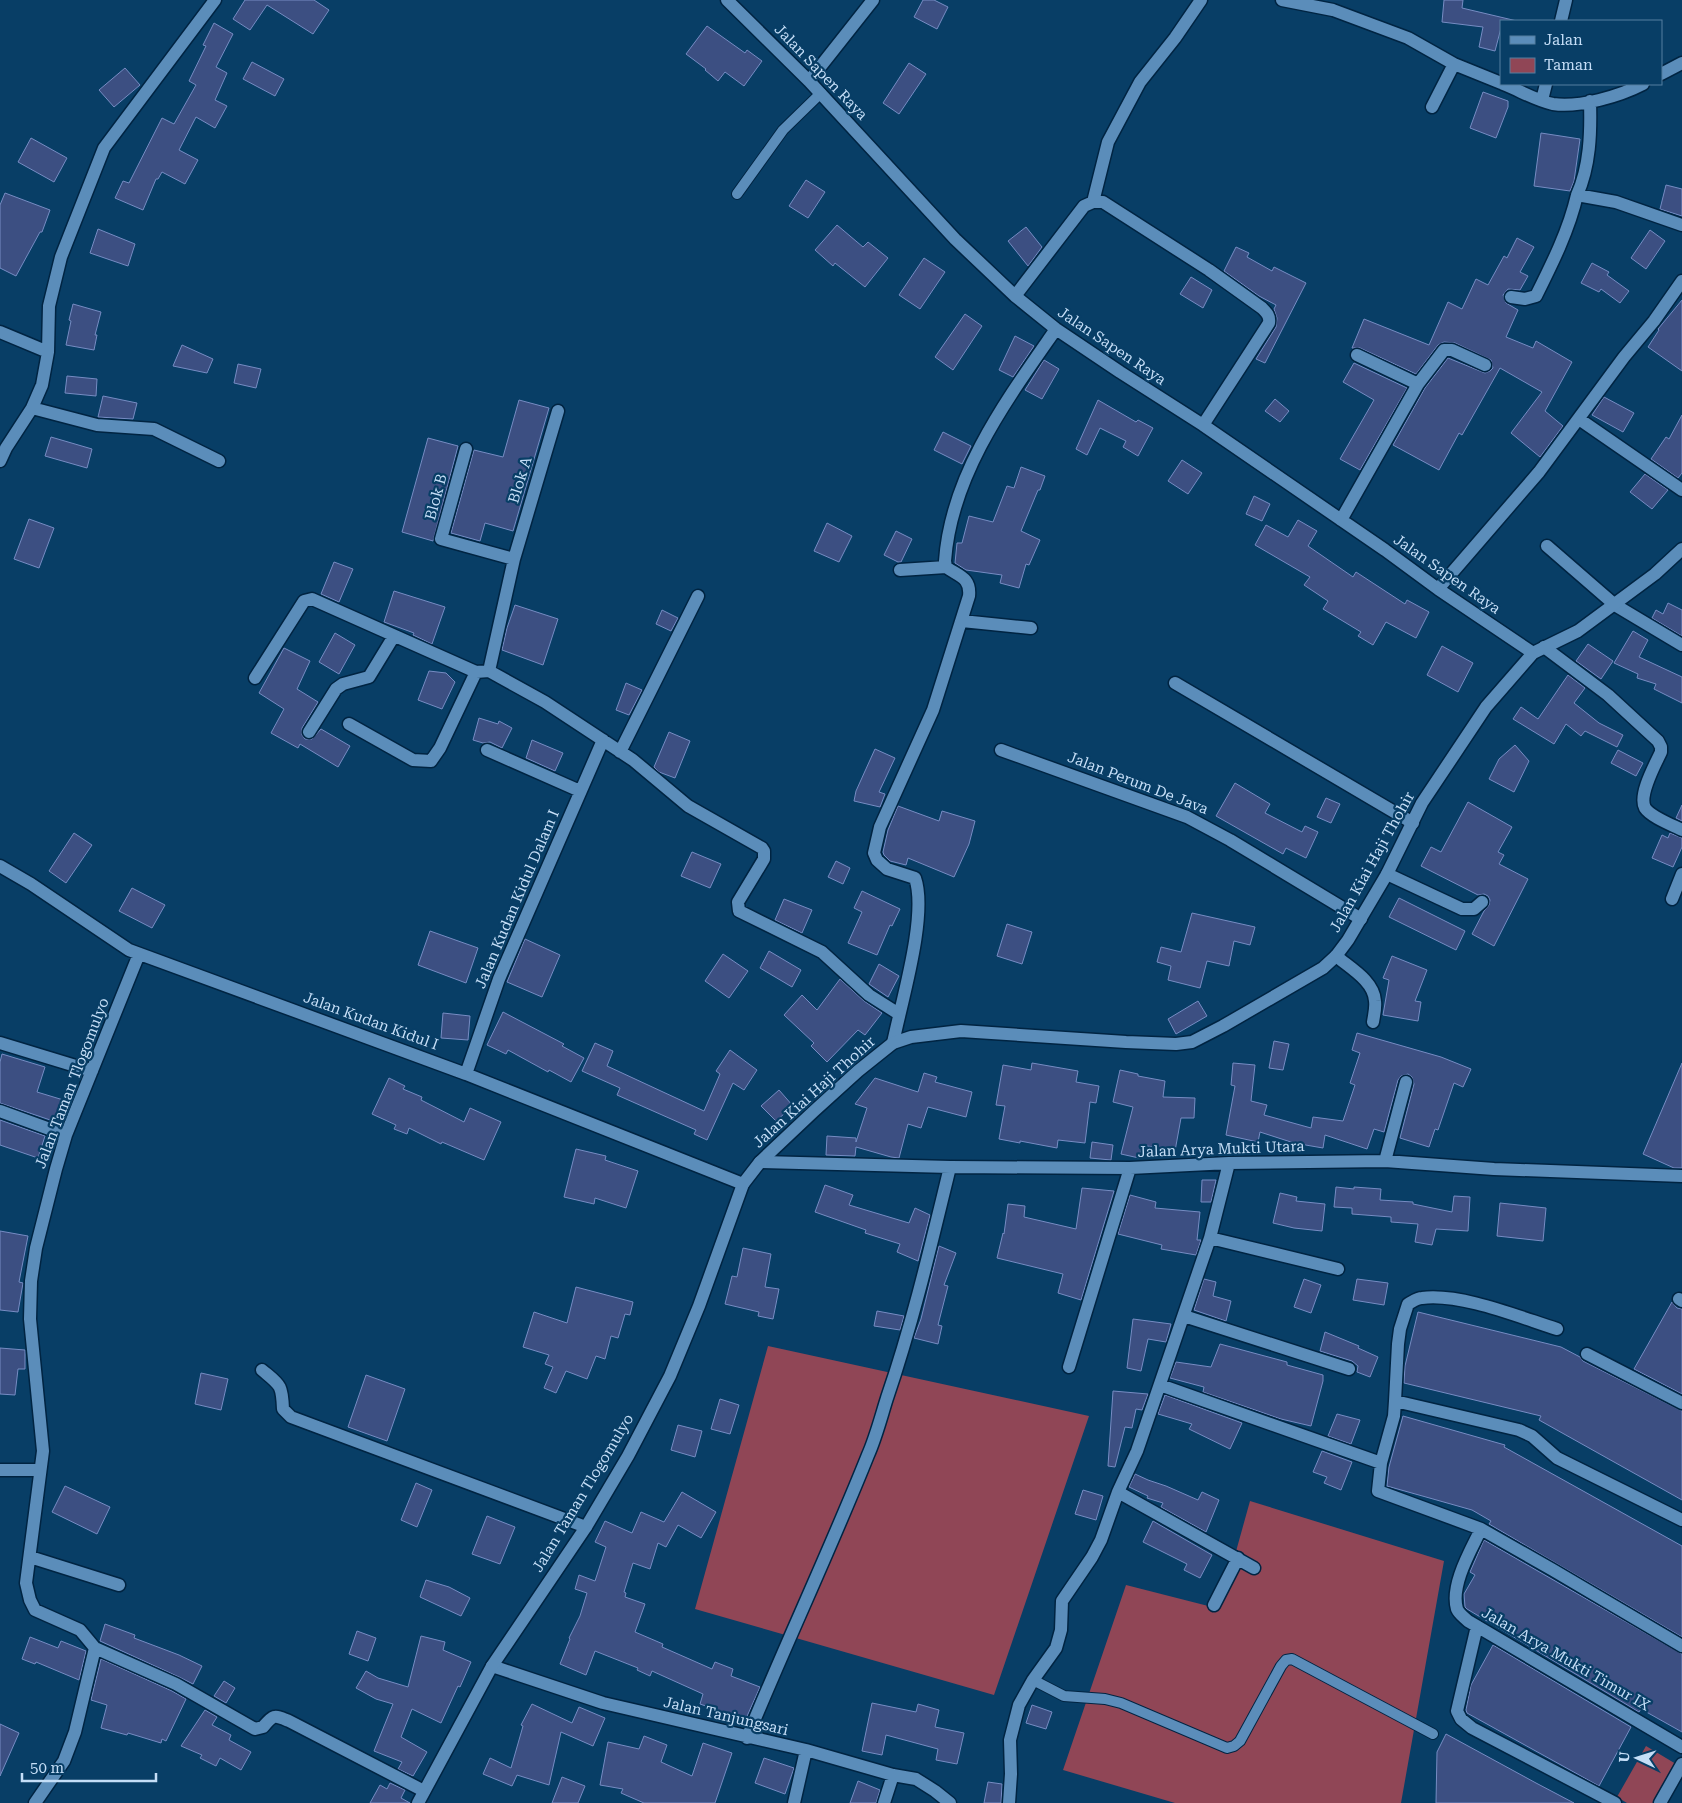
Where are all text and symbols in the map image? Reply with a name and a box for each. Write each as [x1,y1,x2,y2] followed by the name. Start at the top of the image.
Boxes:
[771,20,871,124] street label: Jalan Sapen Raya
[1500,20,1662,85] legend
[1544,31,1583,49] text: Jalan
[1544,56,1593,74] text: Taman
[1055,303,1169,389] street label: Jalan Sapen Raya
[504,454,536,505] street label: Blok A
[421,472,451,522] street label: Blok B
[1390,530,1504,618] street label: Jalan Sapen Raya
[1065,748,1211,818] street label: Jalan Perum De Java
[1326,789,1418,935] street label: Jalan Kiai Haji Thohir
[471,807,563,991] street label: Jalan Kudan Kidul Dalam I
[301,988,441,1054] street label: Jalan Kudan Kidul I
[31,995,113,1171] street label: Jalan Taman Tlogomulyo
[749,1032,879,1152] street label: Jalan Kiai Haji Thohir
[1137,1137,1305,1161] street label: Jalan Arya Mukti Utara
[529,1411,637,1575] street label: Jalan Taman Tlogomulyo
[1479,1603,1653,1715] street label: Jalan Arya Mukti Timur IX
[662,1693,790,1739] street label: Jalan Tanjungsari
[1612,1733,1662,1783] north arrow
[22,1750,156,1782] scale bar
[1616,1751,1632,1763] text: U
[30,1759,65,1777] text: 50 m

